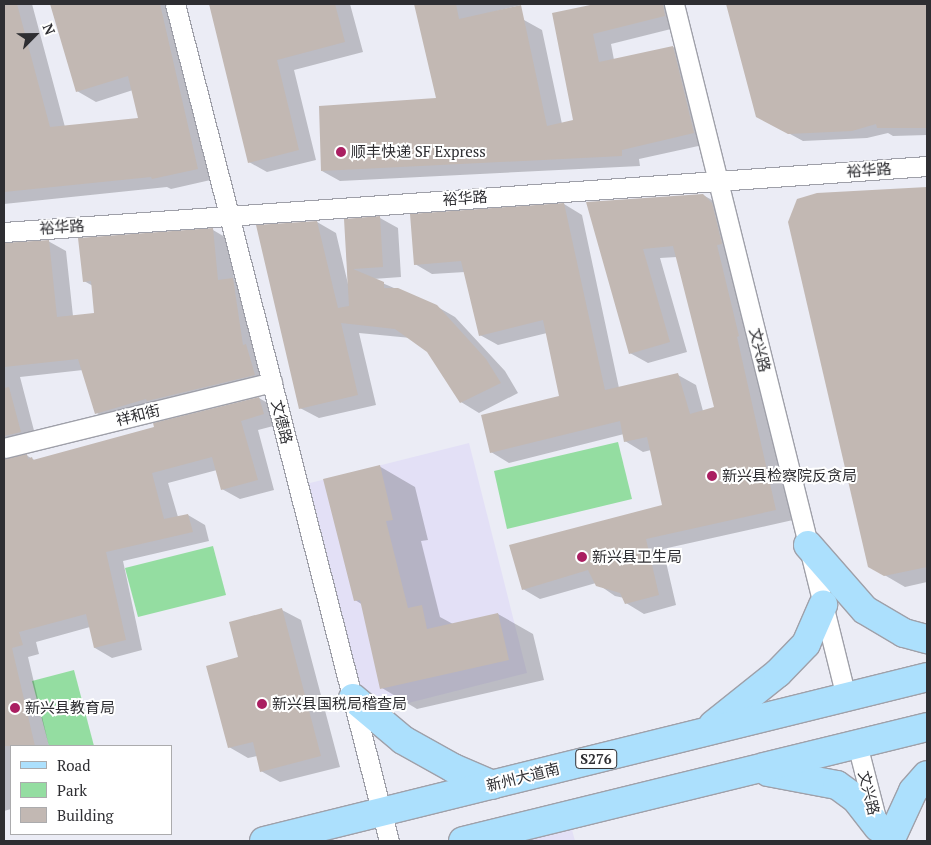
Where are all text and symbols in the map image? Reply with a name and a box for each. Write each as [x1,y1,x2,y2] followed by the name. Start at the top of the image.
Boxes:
[10,10,60,60] north arrow
[38,20,60,38] text: N
[351,143,486,161] place label: 顺丰快递 SF Express
[335,146,347,158] marker: 顺丰快递 SF Express
[846,159,892,181] street label: 裕华路
[442,187,488,209] street label: 裕华路
[39,216,85,238] street label: 裕华路
[746,326,774,374] street label: 文兴路
[268,398,296,446] street label: 文德路
[114,401,162,429] street label: 祥和街
[722,467,857,485] place label: 新兴县检察院反贪局
[706,470,718,482] marker: 新兴县检察院反贪局
[592,548,682,566] place label: 新兴县卫生局
[576,551,588,563] marker: 新兴县卫生局
[272,695,407,713] place label: 新兴县国税局稽查局
[256,698,268,710] marker: 新兴县国税局稽查局
[25,699,115,717] place label: 新兴县教育局
[9,702,21,714] marker: 新兴县教育局
[10,745,172,835] legend
[575,748,617,771] road number: S276
[57,755,90,775] text: Road
[484,759,562,795] street label: 新州大道南
[855,769,883,817] street label: 文兴路
[57,780,87,800] text: Park
[57,805,114,825] text: Building

